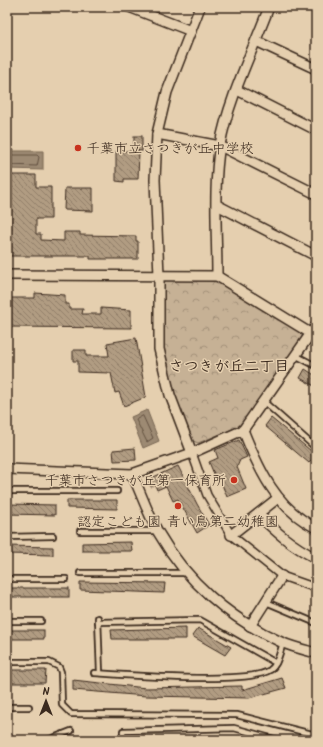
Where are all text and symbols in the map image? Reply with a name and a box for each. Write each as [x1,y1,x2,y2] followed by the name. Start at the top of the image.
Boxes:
[86,138,254,160] place label: 千葉市立さつきが丘中学校
[73,143,83,153] marker: 千葉市立さつきが丘中学校
[169,355,289,379] district label: さつきが丘二丁目
[44,470,226,492] place label: 千葉市さつきが丘第一保育所
[229,475,239,485] marker: 千葉市さつきが丘第一保育所
[173,501,183,511] marker: 認定こども園 青い鳥第二幼稚園
[77,511,279,533] place label: 認定こども園 青い鳥第二幼稚園
[26,681,66,721] north arrow
[43,683,50,701] text: N

